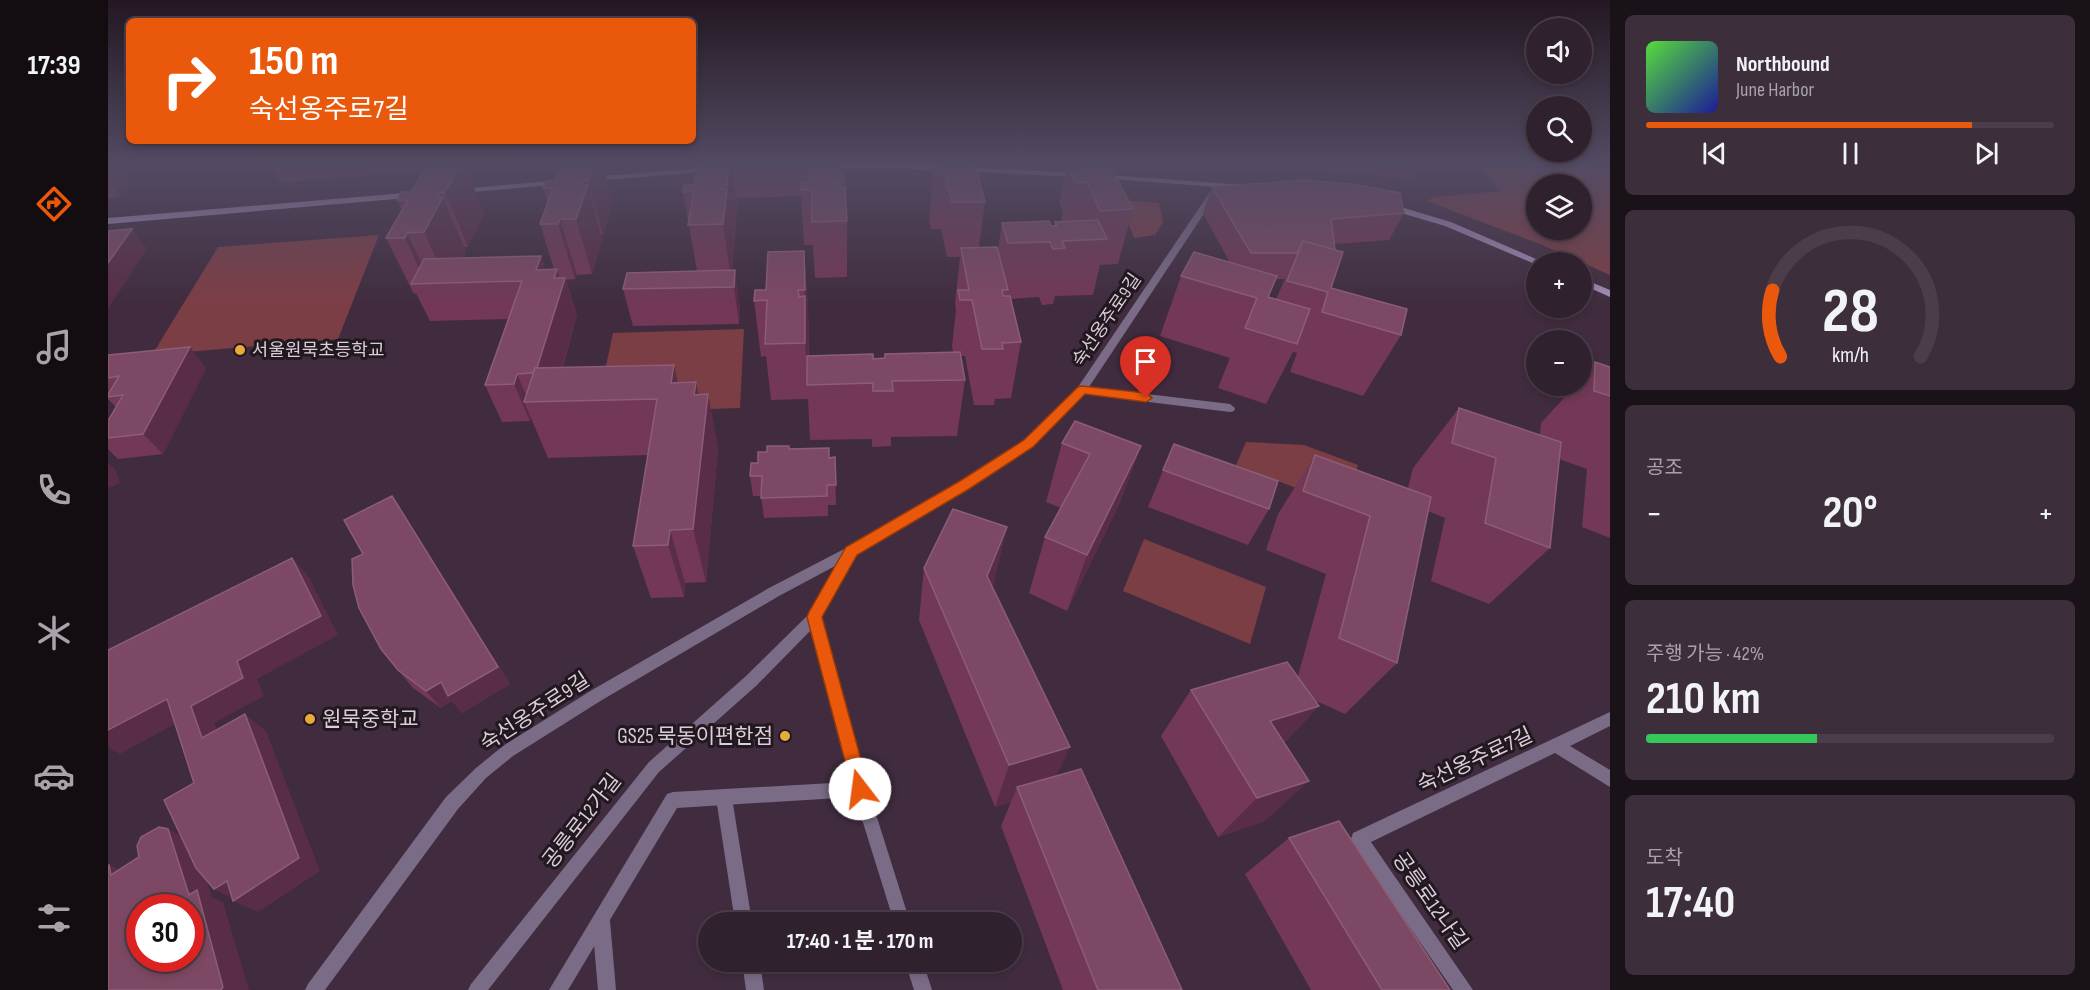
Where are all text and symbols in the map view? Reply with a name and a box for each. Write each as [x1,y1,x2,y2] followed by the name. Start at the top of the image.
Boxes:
[1526,18,1592,396] map controls
[1526,18,1592,84] button: sound
[249,36,338,87] text: 150 m
[150,42,228,120] icon: right
[28,50,80,82] text: 17:39
[1736,51,1830,78] text: Northbound
[1736,78,1814,102] text: June Harbor
[249,94,409,126] text: 숙선옹주로7길
[1526,96,1592,162] button: search
[1698,137,1731,170] icon: previous
[1834,137,1867,170] icon: pause
[1970,137,2003,170] icon: next
[1526,174,1592,240] button: layers
[33,183,75,225] icon: directions
[1526,252,1592,318] button: +
[1068,270,1146,370] street label: 숙선옹주로9길
[1822,275,1878,350] text: 28
[33,326,75,368] icon: music
[1526,330,1592,396] button: −
[1120,336,1171,398] pin
[252,340,384,361] place label: 서울원묵초등학교
[233,343,247,357] marker: 서울원묵초등학교
[1831,343,1869,368] text: km/h
[1129,345,1162,378] icon: arrive
[1646,456,1683,480] text: 공조
[33,469,75,511] icon: phone
[1822,486,1878,541] text: 20°
[1646,494,1662,534] text: −
[2038,494,2054,534] text: +
[33,612,75,654] icon: climate
[1646,642,1764,666] text: 주행 가능 · 42%
[476,667,594,757] street label: 숙선옹주로9길
[1646,672,1761,727] text: 210 km
[322,707,419,732] place label: 원묵중학교
[303,712,317,726] marker: 원묵중학교
[1413,722,1537,798] street label: 숙선옹주로7길
[617,724,773,749] place label: GS25 묵동이편한점
[778,729,792,743] marker: GS25 묵동이편한점
[33,755,75,797] icon: car
[828,757,892,821] position arrow
[537,769,627,873] street label: 공릉로12가길
[1646,846,1683,870] text: 도착
[1387,848,1473,954] street label: 공릉로12나길
[1646,876,1735,931] text: 17:40
[126,894,204,972] speed limit sign: 30
[33,897,75,939] icon: filters
[787,928,933,955] text: 17:40 · 1 분 · 170 m

